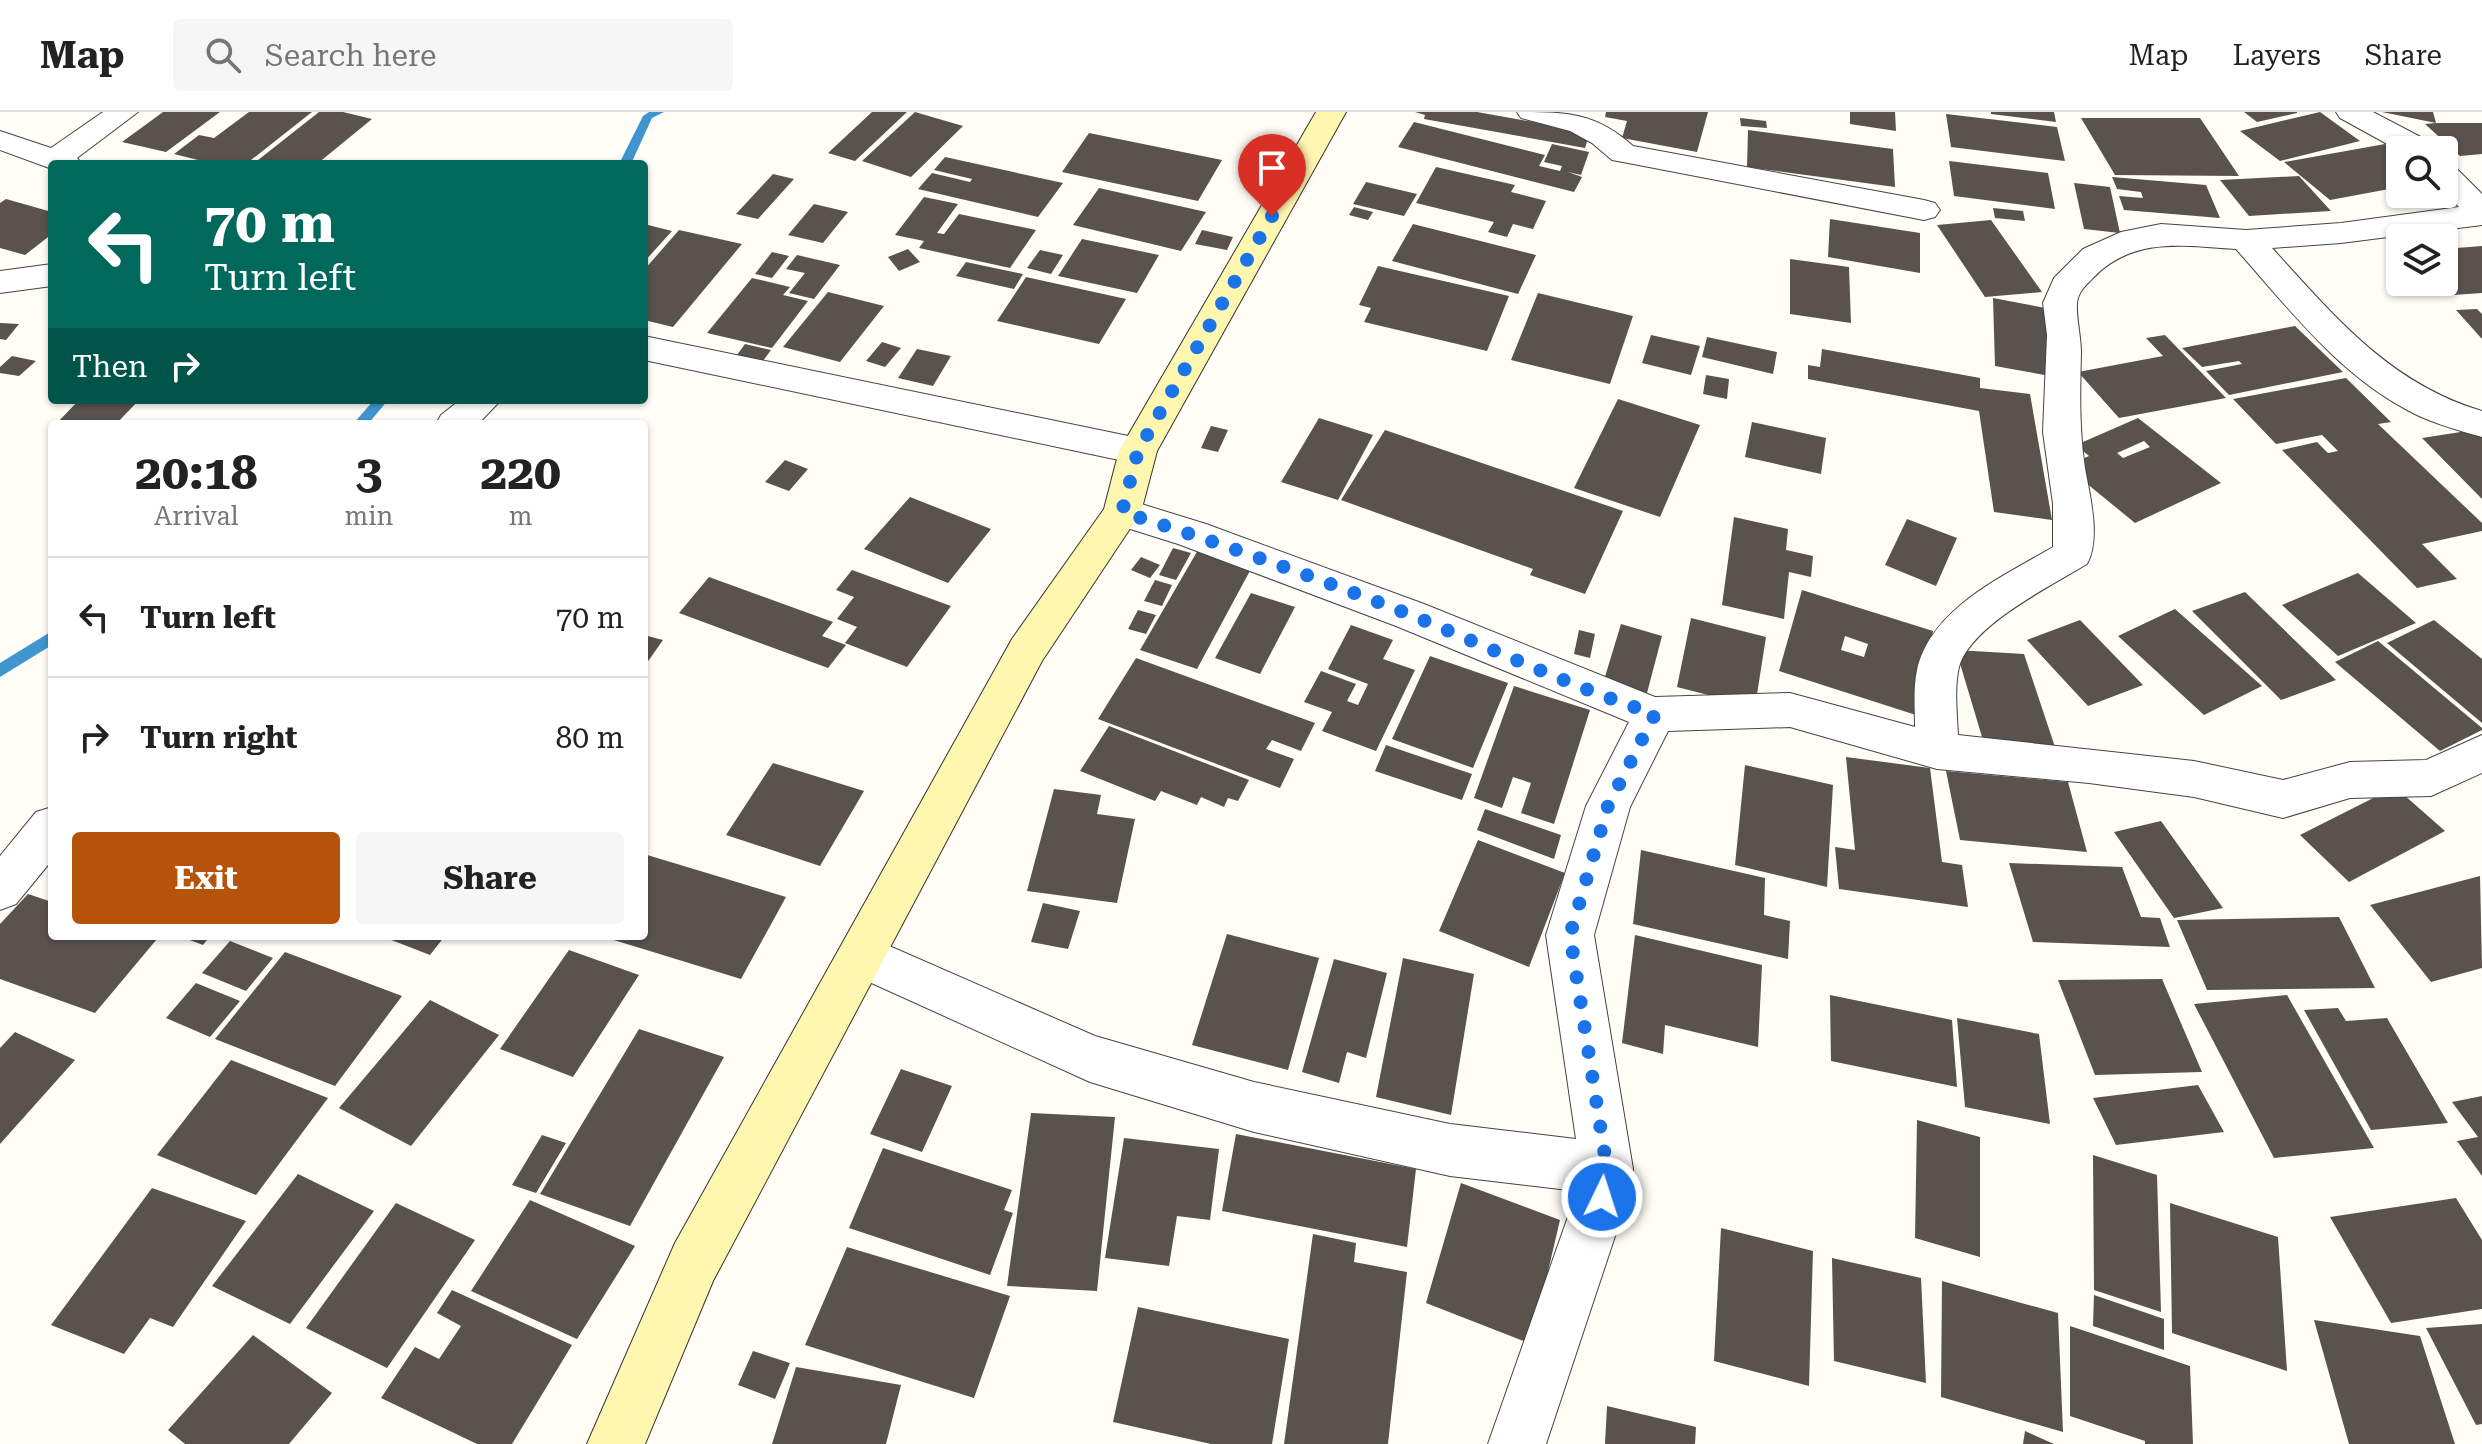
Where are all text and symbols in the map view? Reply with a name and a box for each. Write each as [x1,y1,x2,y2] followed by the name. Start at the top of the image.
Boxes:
[173,19,733,91] search box
[40,33,125,77] text: Map
[201,33,245,77] icon: search
[265,38,437,73] text: Search here
[2129,39,2188,72] text: Map
[2232,39,2321,72] text: Layers
[2365,39,2442,72] text: Share
[1238,134,1306,216] pin
[2386,136,2458,296] map controls
[2386,136,2458,208] button: search
[1250,146,1294,190] icon: arrive
[204,190,335,256] text: 70 m
[72,192,176,296] icon: left
[2386,224,2458,296] button: layers
[204,257,356,299] text: Turn left
[163,344,207,388] icon: right
[72,349,147,384] text: Then
[135,445,258,501] text: 20:18
[355,445,382,501] text: 3
[480,445,561,501] text: 220
[154,501,239,531] text: Arrival
[345,501,393,531] text: min
[509,501,533,531] text: m
[72,595,116,639] icon: left
[140,600,276,635] text: Turn left
[555,600,624,635] text: 70 m
[72,715,116,759] icon: right
[140,720,297,755] text: Turn right
[555,720,624,755] text: 80 m
[72,832,340,924] button: Exit
[356,832,624,924] button: Share
[1560,1155,1644,1239] position arrow

